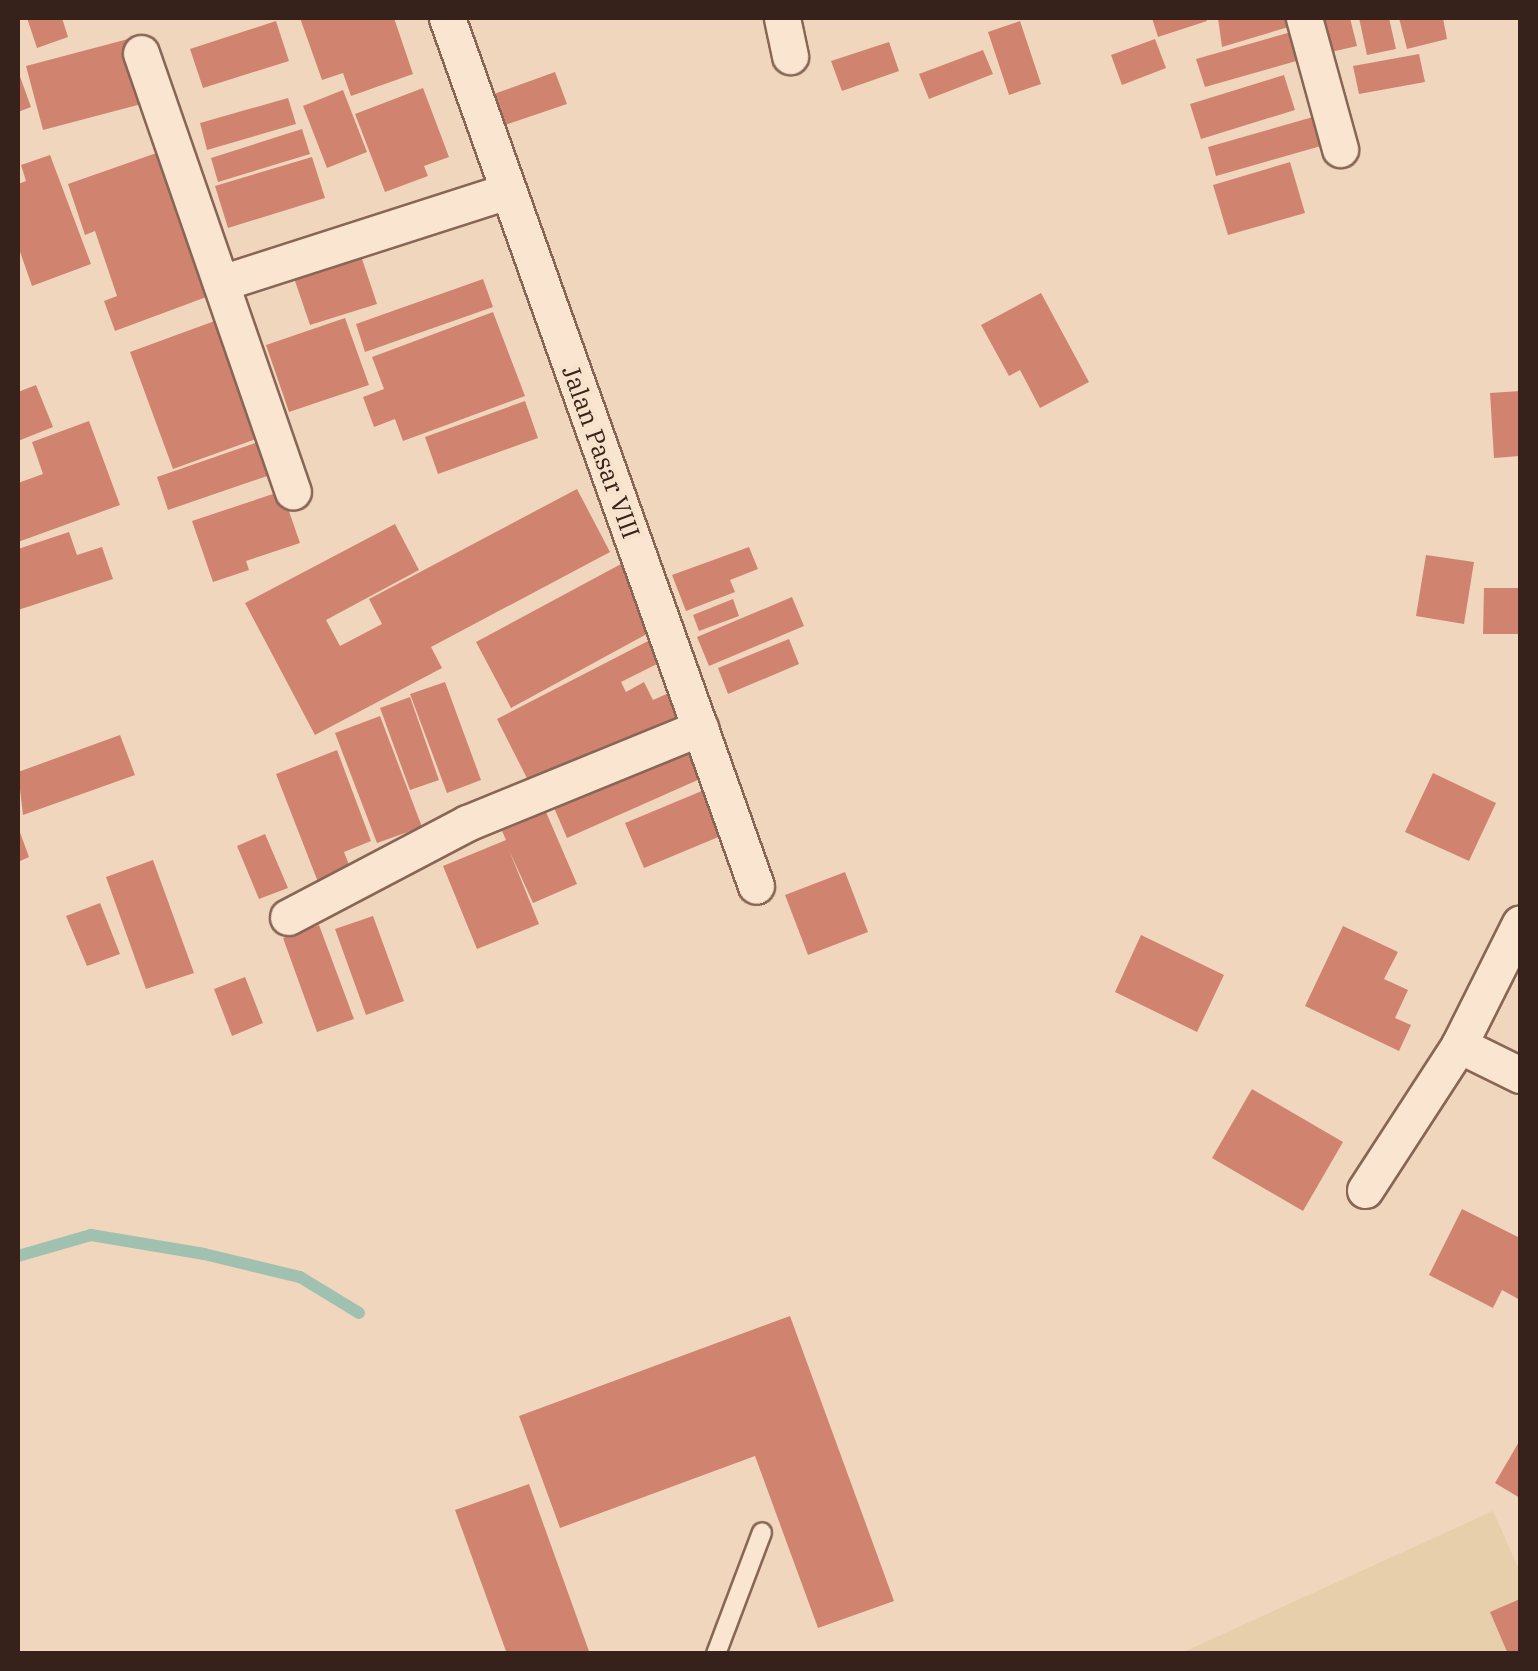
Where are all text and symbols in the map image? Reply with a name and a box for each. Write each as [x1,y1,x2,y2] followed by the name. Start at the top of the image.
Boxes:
[556,361,646,543] street label: Jalan Pasar VIII

